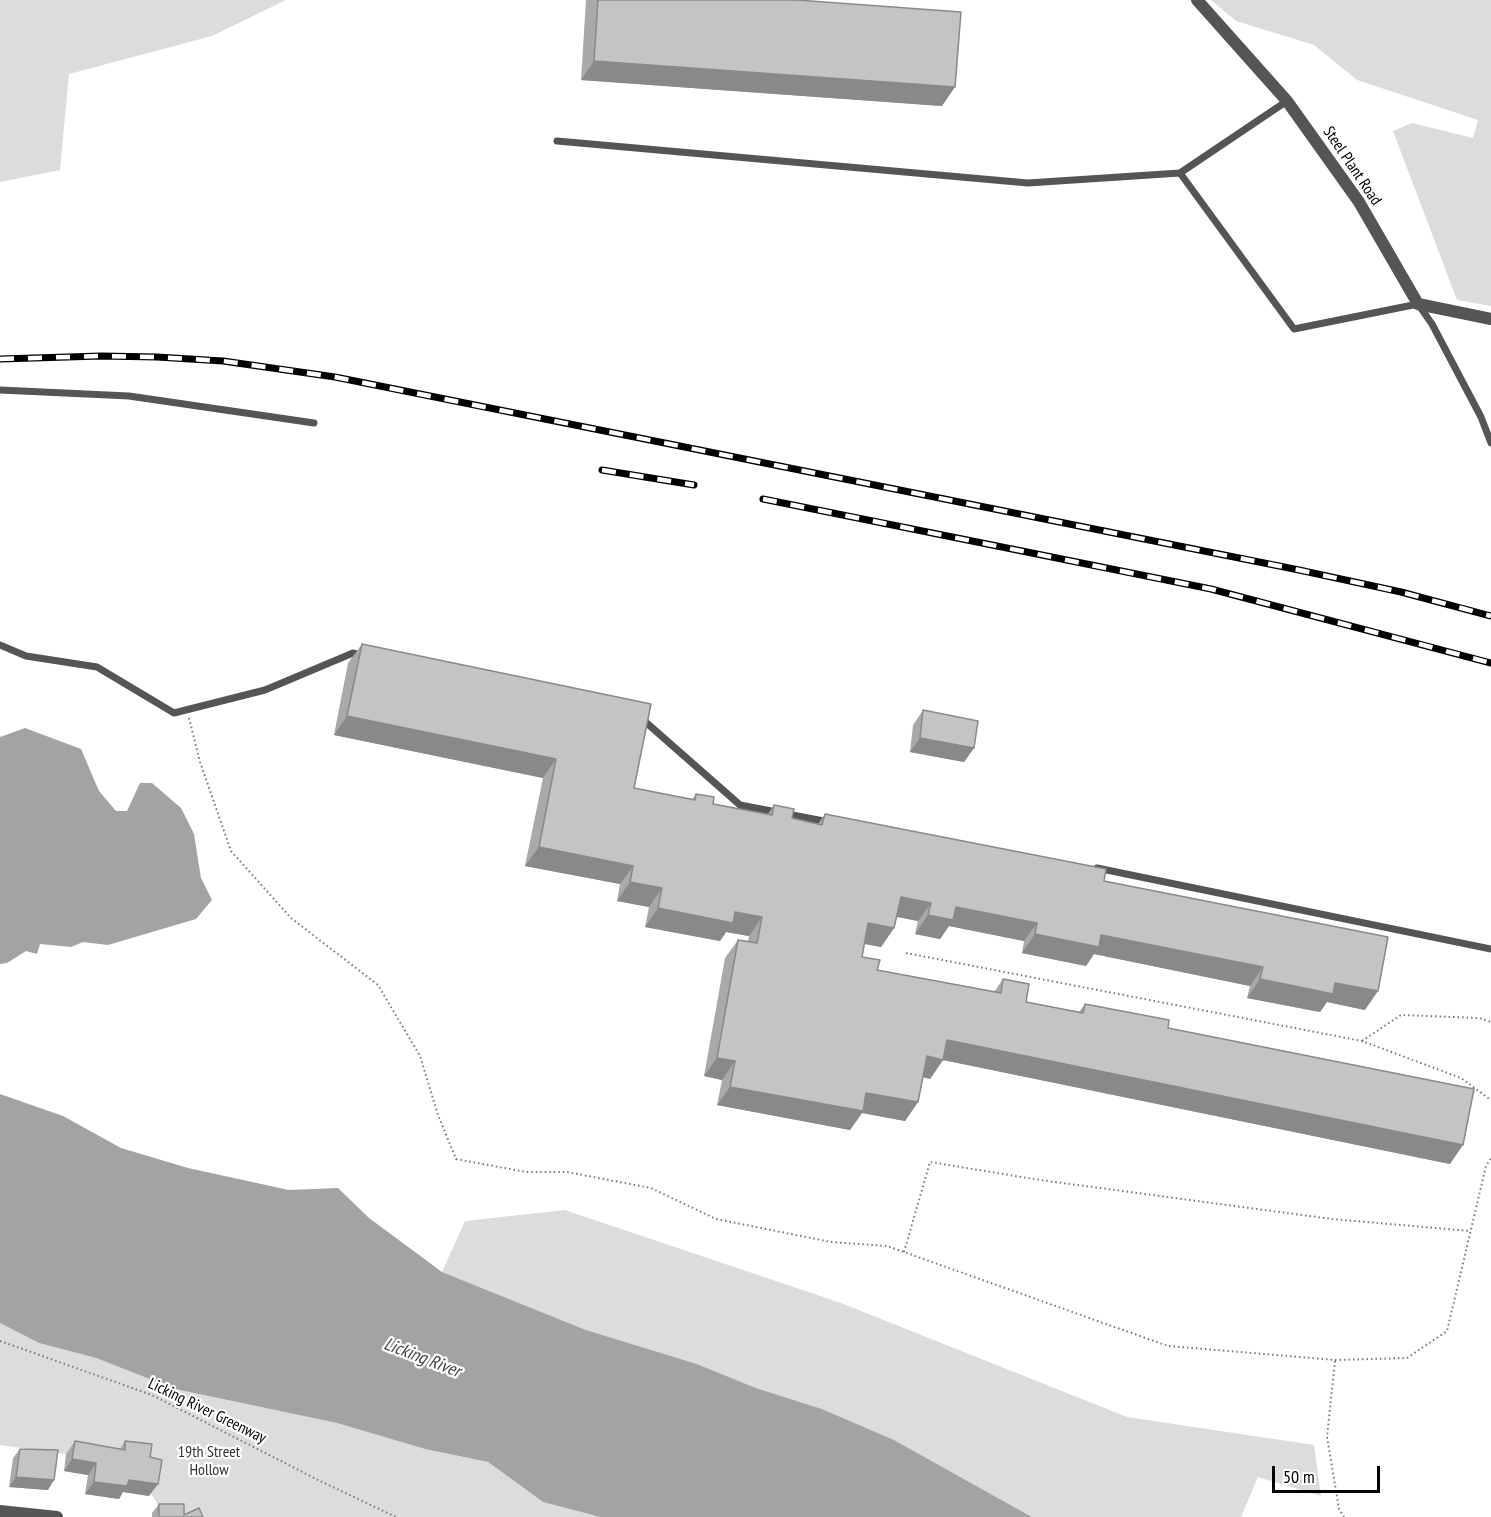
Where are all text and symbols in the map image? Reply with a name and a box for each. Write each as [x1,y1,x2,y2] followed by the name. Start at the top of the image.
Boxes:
[1319,123,1385,209] street label: Steel Plant Road
[381,1334,463,1382] water label: Licking River
[145,1374,269,1448] street label: Licking River Greenway
[178,1442,240,1480] park label: 19th Street Hollow
[1275,1454,1383,1492] scale bar
[1283,1465,1315,1488] text: 50 m

